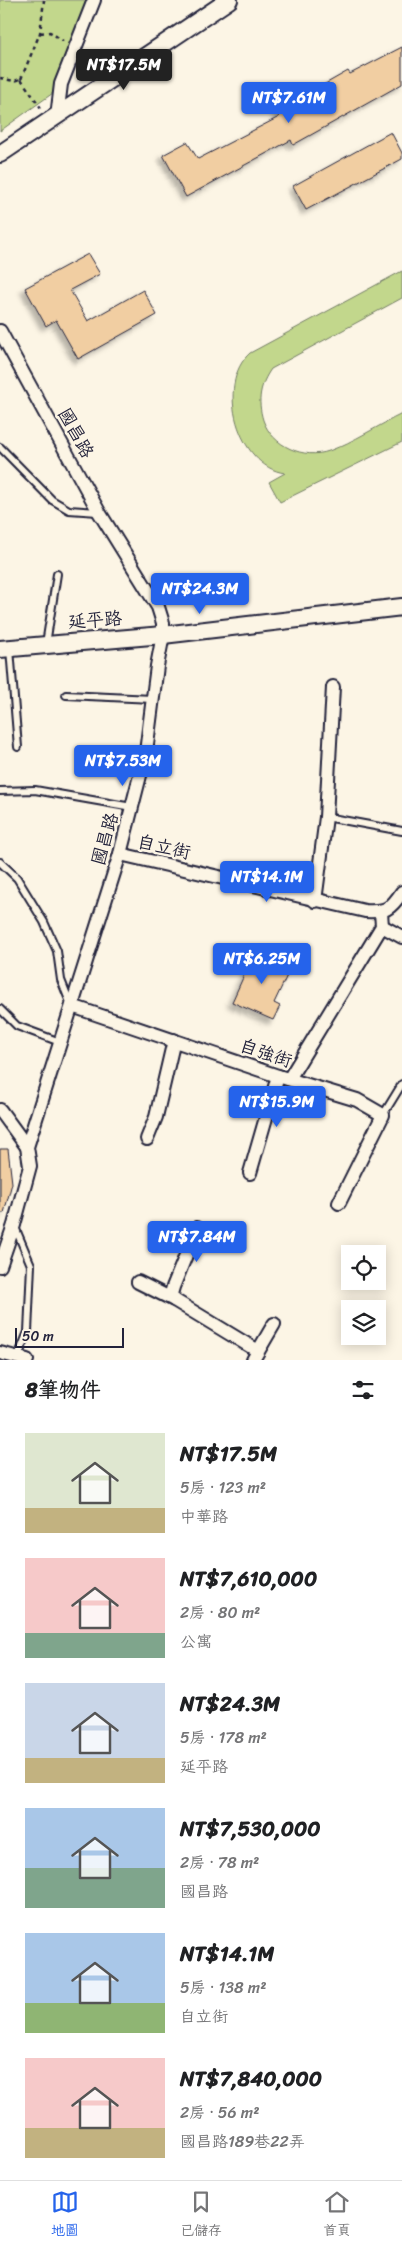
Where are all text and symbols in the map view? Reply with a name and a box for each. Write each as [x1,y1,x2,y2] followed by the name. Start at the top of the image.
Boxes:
[72,48,176,91] pin: NT$17.5M
[87,50,161,79] text: NT$17.5M
[237,82,341,124] pin: NT$7.61M
[252,83,326,112] text: NT$7.61M
[49,402,103,464] street label: 國昌路
[148,572,252,615] pin: NT$24.3M
[162,574,238,603] text: NT$24.3M
[67,602,123,638] street label: 延平路
[71,744,175,787] pin: NT$7.53M
[85,746,161,775] text: NT$7.53M
[82,809,128,869] street label: 國昌路
[134,825,194,869] street label: 自立街
[215,860,319,903] pin: NT$14.1M
[231,862,303,891] text: NT$14.1M
[210,942,314,985] pin: NT$6.25M
[224,944,300,973] text: NT$6.25M
[235,1029,297,1077] street label: 自強街
[225,1086,329,1128] pin: NT$15.9M
[240,1087,314,1116] text: NT$15.9M
[145,1220,249,1263] pin: NT$7.84M
[159,1222,235,1251] text: NT$7.84M
[341,1245,386,1345] map controls
[341,1245,386,1290] button: locate
[341,1300,386,1345] button: layers
[22,1324,54,1349] text: 50 m
[15,1325,124,1348] scale bar
[25,1371,101,1409] text: 8筆物件
[349,1376,377,1404] icon: filters
[180,1435,277,1473] text: NT$17.5M
[65,1453,125,1513] icon: home
[180,1473,266,1502] text: 5房 · 123 m²
[180,1502,228,1531] text: 中華路
[180,1560,317,1598] text: NT$7,610,000
[65,1578,125,1638] icon: home
[180,1598,260,1627] text: 2房 · 80 m²
[180,1627,212,1656] text: 公寓
[180,1685,280,1723] text: NT$24.3M
[65,1703,125,1763] icon: home
[180,1723,267,1752] text: 5房 · 178 m²
[180,1752,228,1781] text: 延平路
[180,1810,321,1848] text: NT$7,530,000
[65,1828,125,1888] icon: home
[180,1848,259,1877] text: 2房 · 78 m²
[180,1877,228,1906] text: 國昌路
[180,1935,274,1973] text: NT$14.1M
[65,1953,125,2013] icon: home
[180,1973,266,2002] text: 5房 · 138 m²
[180,2002,228,2031] text: 自立街
[180,2060,322,2098] text: NT$7,840,000
[65,2078,125,2138] icon: home
[180,2098,259,2127] text: 2房 · 56 m²
[180,2127,305,2156] text: 國昌路189巷22弄
[51,2188,79,2243] tab: 地圖
[180,2188,222,2243] tab: 已儲存
[323,2188,351,2243] tab: 首頁

